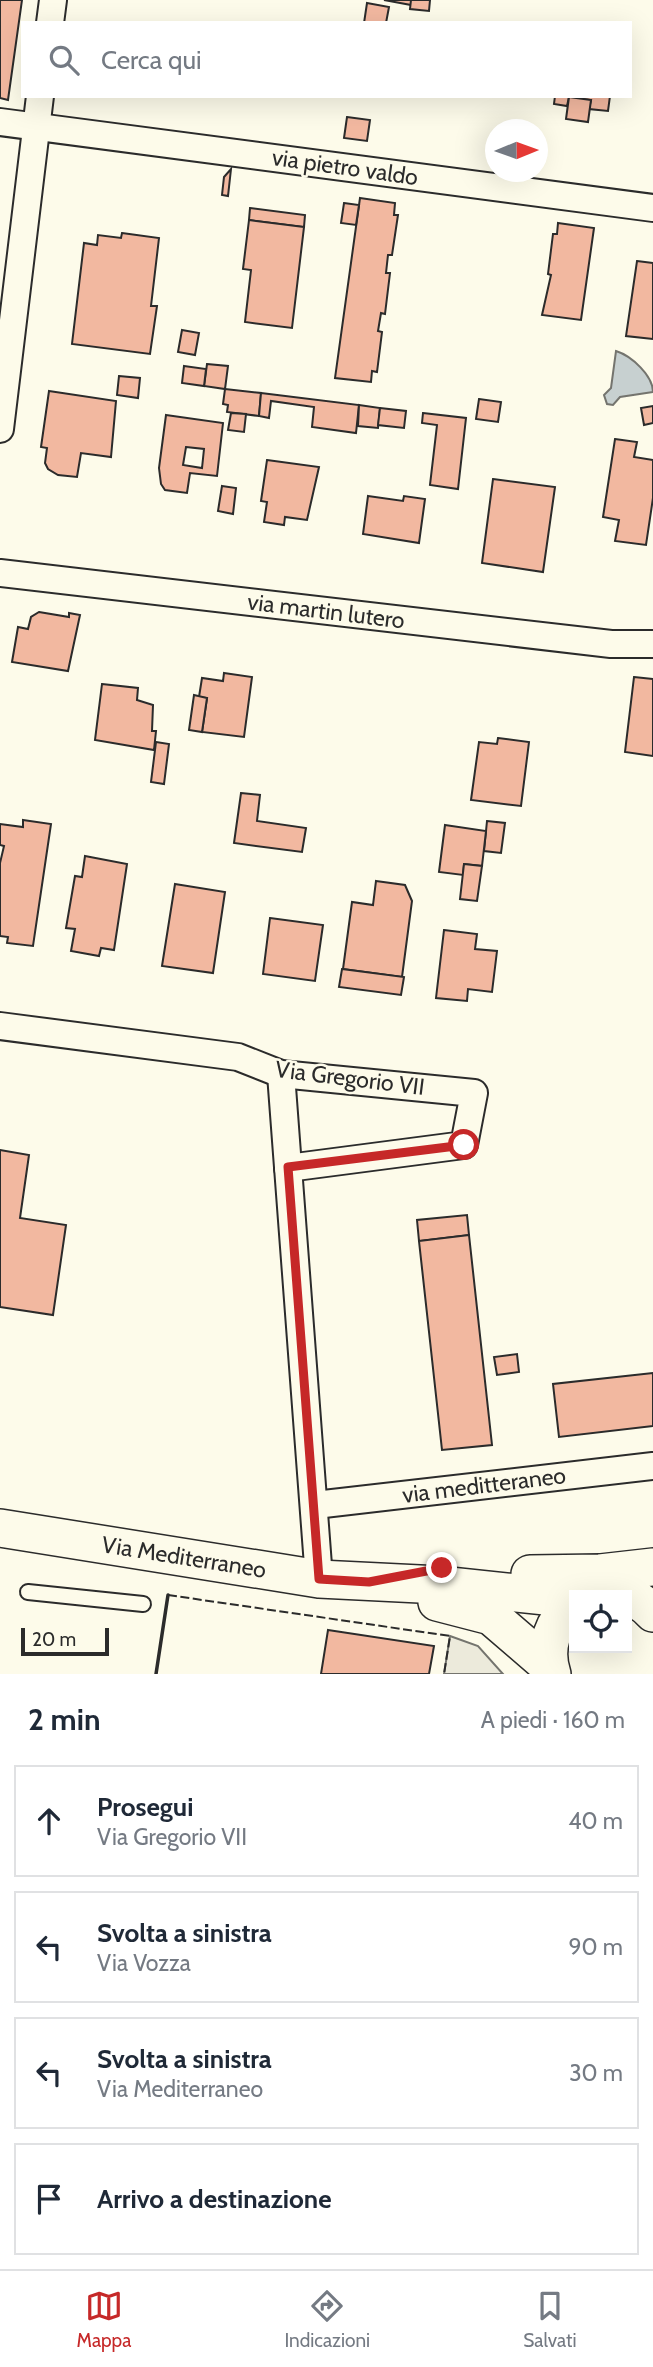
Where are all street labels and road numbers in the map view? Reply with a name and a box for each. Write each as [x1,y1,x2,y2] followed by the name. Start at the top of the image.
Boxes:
[270,143,420,191] street label: via pietro valdo
[246,587,406,635] street label: via martin lutero
[274,1055,426,1101] street label: Via Gregorio VII
[401,1461,567,1509] street label: via meditteraneo
[100,1530,268,1584] street label: Via Mediterraneo

